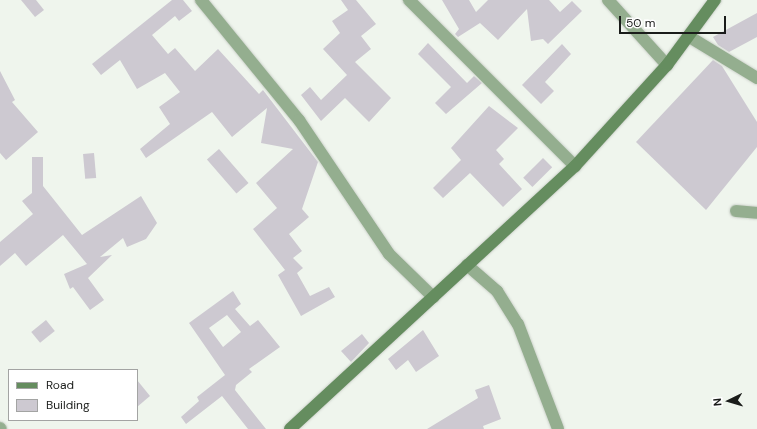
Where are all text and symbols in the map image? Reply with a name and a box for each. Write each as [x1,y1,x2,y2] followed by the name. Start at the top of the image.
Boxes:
[621,8,728,34] scale bar
[626,15,655,31] text: 50 m
[8,369,138,421] legend
[46,377,74,393] text: Road
[709,381,749,421] north arrow
[46,397,90,413] text: Building
[710,397,724,407] text: N

